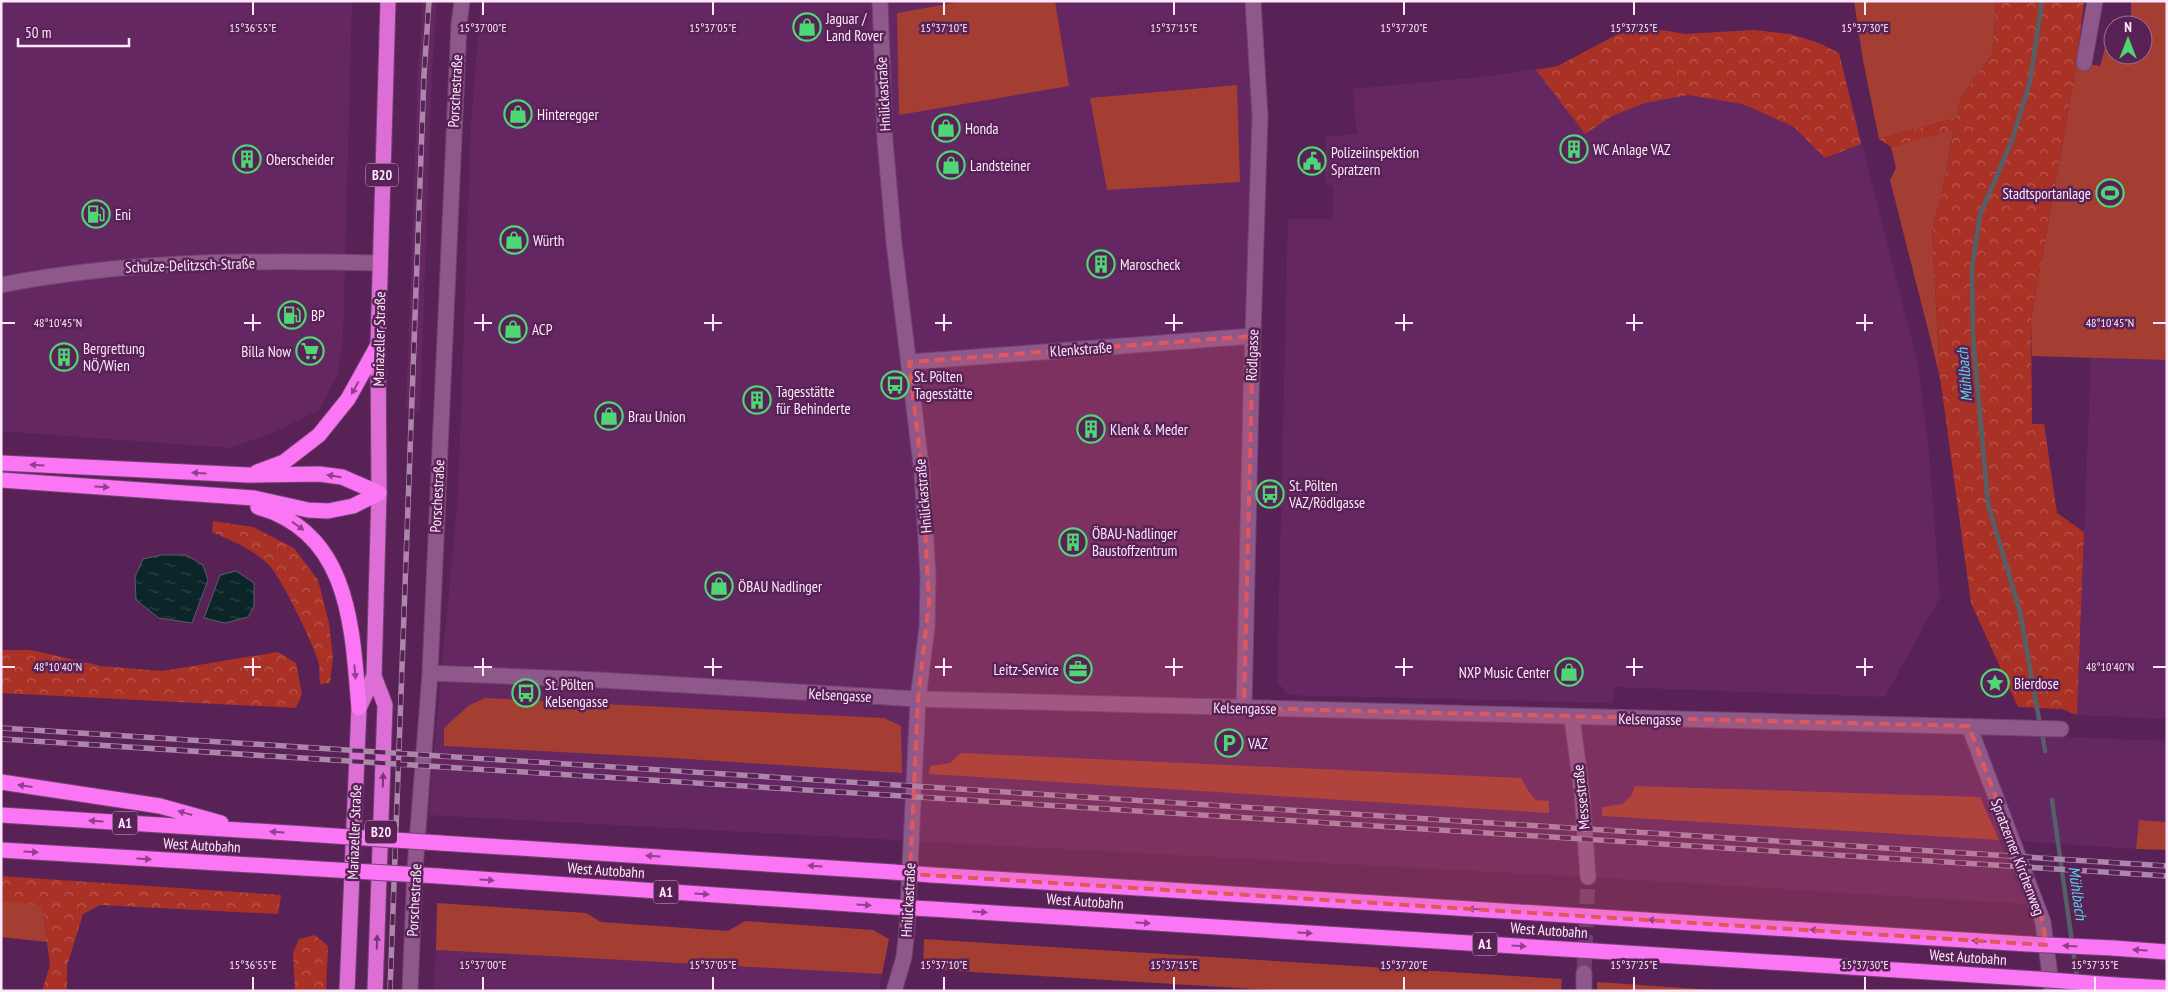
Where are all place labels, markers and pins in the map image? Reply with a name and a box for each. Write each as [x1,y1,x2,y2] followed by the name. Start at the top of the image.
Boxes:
[825,9,884,45] place label: Jaguar / Land Rover
[792,12,822,42] shop icon: Jaguar / Land Rover
[503,99,533,129] shop icon: Hinteregger
[537,105,599,124] place label: Hinteregger
[931,113,961,143] shop icon: Honda
[965,119,999,138] place label: Honda
[1559,134,1589,164] building icon: WC Anlage VAZ
[1593,140,1671,159] place label: WC Anlage VAZ
[1331,143,1419,179] place label: Polizeiinspektion Spratzern
[232,144,262,174] building icon: Oberscheider
[1297,146,1327,176] public building icon: Polizeiinspektion Spratzern
[266,150,335,169] place label: Oberscheider
[936,150,966,180] shop icon: Landsteiner
[970,156,1031,175] place label: Landsteiner
[2095,178,2125,208] sports icon: Stadtsportanlage
[2002,184,2091,203] place label: Stadtsportanlage
[81,199,111,229] fuel station icon: Eni
[115,205,131,224] place label: Eni
[499,225,529,255] shop icon: Würth
[533,231,564,250] place label: Würth
[1086,249,1116,279] building icon: Maroscheck
[1120,255,1181,274] place label: Maroscheck
[277,300,307,330] fuel station icon: BP
[311,306,325,325] place label: BP
[498,314,528,344] shop icon: ACP
[532,320,553,339] place label: ACP
[295,336,325,366] supermarket icon: Billa Now
[83,339,145,375] place label: Bergrettung NÖ/Wien
[49,342,79,372] building icon: Bergrettung NÖ/Wien
[241,342,291,361] place label: Billa Now
[914,367,973,403] place label: St. Pölten Tagesstätte
[880,370,910,400] bus stop icon: St. Pölten Tagesstätte
[776,382,851,418] place label: Tagesstätte für Behinderte
[742,385,772,415] building icon: Tagesstätte für Behinderte
[594,401,624,431] shop icon: Brau Union
[628,407,686,426] place label: Brau Union
[1076,414,1106,444] building icon: Klenk & Meder
[1110,420,1189,439] place label: Klenk & Meder
[1288,476,1365,512] place label: St. Pölten VAZ/Rödlgasse
[1255,479,1285,509] bus stop icon: St. Pölten VAZ/Rödlgasse
[1092,524,1178,560] place label: ÖBAU-Nadlinger Baustoffzentrum
[1058,527,1088,557] building icon: ÖBAU-Nadlinger Baustoffzentrum
[704,571,734,601] shop icon: ÖBAU Nadlinger
[738,577,823,596] place label: ÖBAU Nadlinger
[1063,654,1093,684] office icon: Leitz-Service
[1554,657,1584,687] shop icon: NXP Music Center
[993,660,1059,679] place label: Leitz-Service
[1459,663,1551,682] place label: NXP Music Center
[1980,668,2010,698] place icon: Bierdose
[2014,674,2059,693] place label: Bierdose
[545,675,608,711] place label: St. Pölten Kelsengasse
[511,678,541,708] bus stop icon: St. Pölten Kelsengasse
[1214,728,1244,758] parking icon: VAZ
[1247,734,1268,753] place label: VAZ

